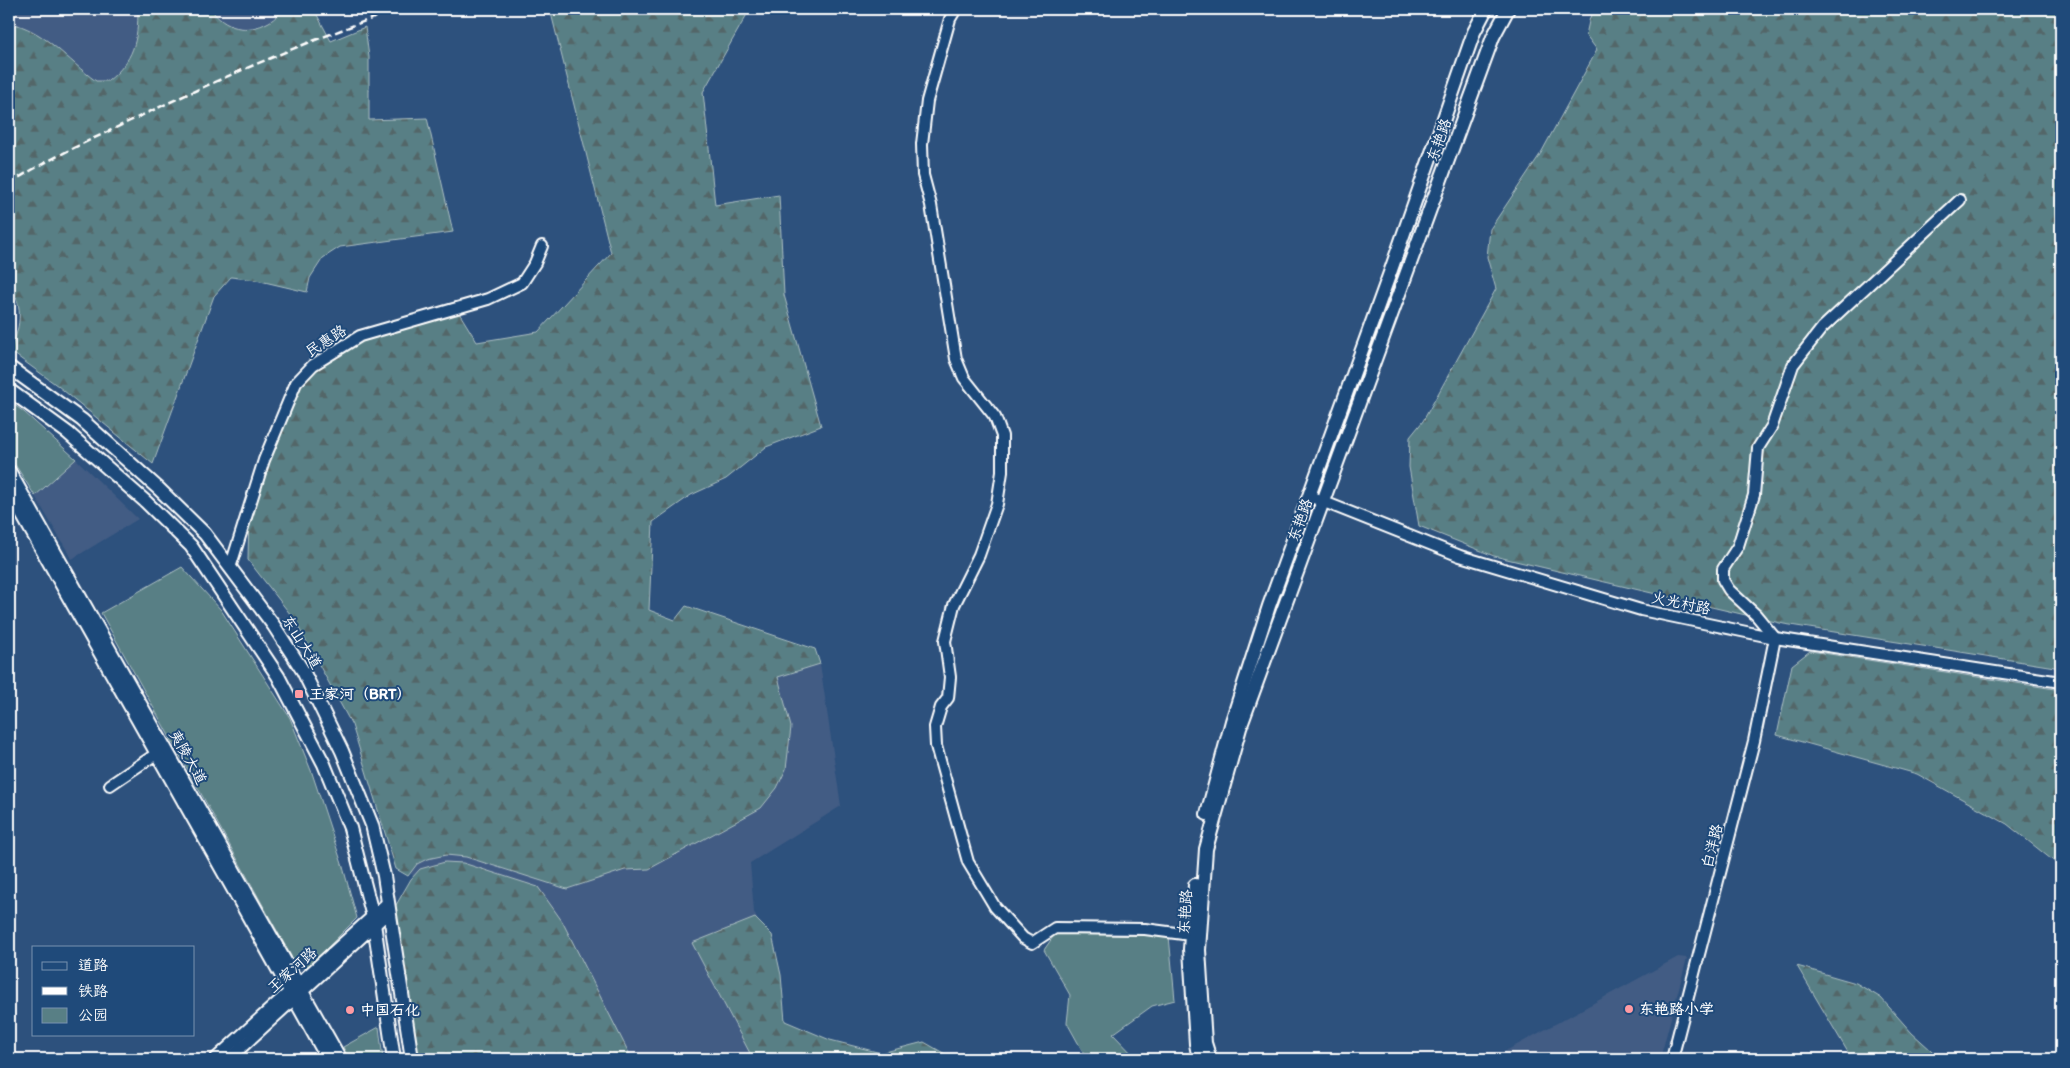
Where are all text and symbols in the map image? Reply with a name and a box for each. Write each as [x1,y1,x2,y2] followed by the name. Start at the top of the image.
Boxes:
[1423,116,1455,164] street label: 东艳路
[302,321,350,361] street label: 民惠路
[1284,496,1316,544] street label: 东艳路
[1650,588,1712,618] street label: 火光村路
[278,612,326,672] street label: 东山大道
[309,685,411,703] place label: 王家河（BRT）
[293,688,305,700] marker: 王家河（BRT）
[166,726,210,788] street label: 夷陵大道
[1698,822,1726,870] street label: 白洋路
[1174,889,1196,935] street label: 东艳路
[264,943,320,997] street label: 王家河路
[32,946,195,1036] legend
[78,956,108,974] text: 道路
[78,982,108,1000] text: 铁路
[1639,1000,1714,1018] place label: 东艳路小学
[360,1001,420,1019] place label: 中国石化
[1623,1003,1635,1015] marker: 东艳路小学
[344,1004,356,1016] marker: 中国石化
[78,1006,108,1024] text: 公园

